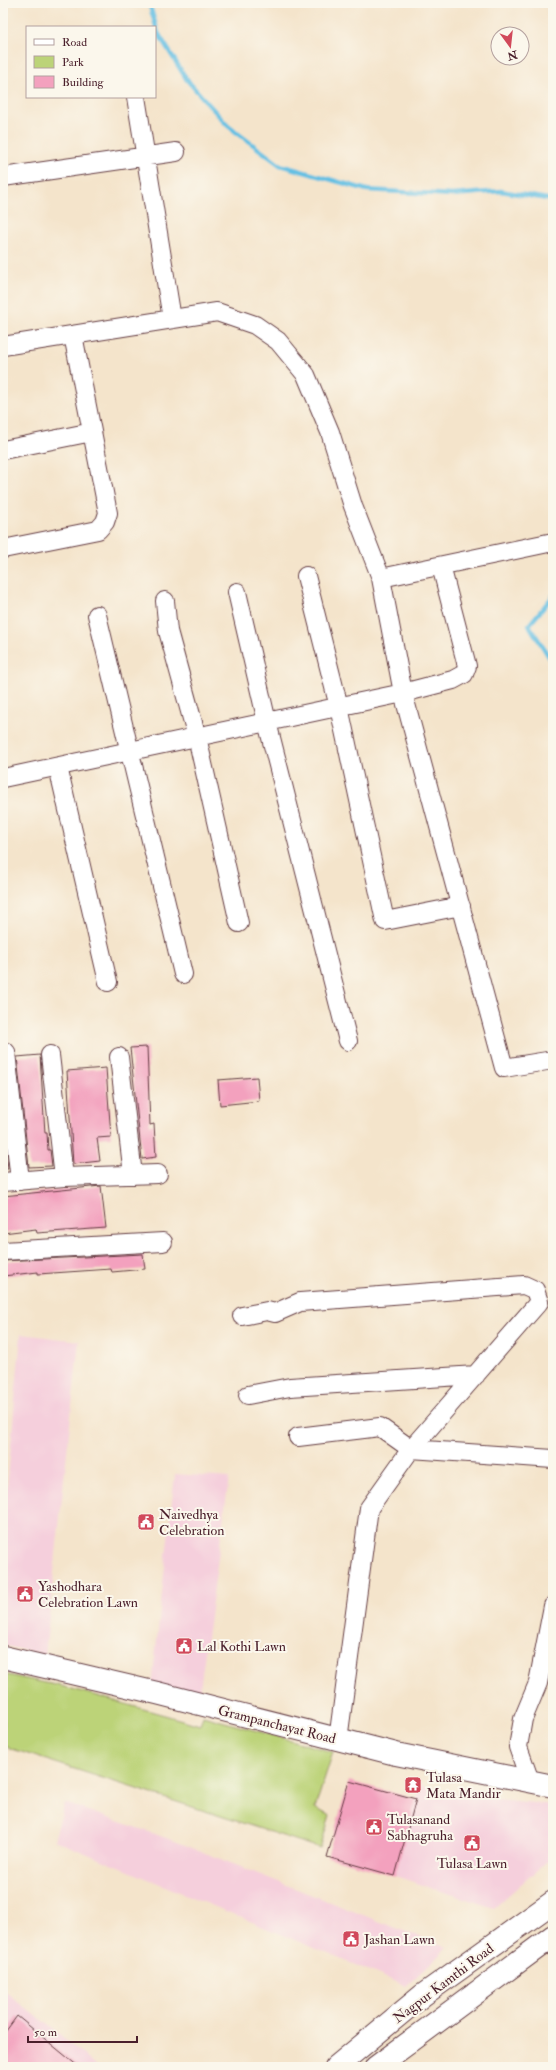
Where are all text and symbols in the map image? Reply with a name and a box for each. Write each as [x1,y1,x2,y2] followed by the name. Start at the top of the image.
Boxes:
[26,26,156,98] legend
[490,26,530,66] north arrow
[62,35,87,50] text: Road
[505,47,520,63] text: N
[62,55,84,70] text: Park
[62,75,105,90] text: Building
[159,1506,224,1539] place label: Naivedhya Celebration
[136,1512,156,1532] public building icon: Naivedhya Celebration
[38,1578,138,1611] place label: Yashodhara Celebration Lawn
[15,1584,35,1604] public building icon: Yashodhara Celebration Lawn
[174,1636,194,1656] public building icon: Lal Kothi Lawn
[197,1638,286,1655] place label: Lal Kothi Lawn
[216,1702,338,1748] street label: Grampanchayat Road
[426,1769,501,1802] place label: Tulasa Mata Mandir
[403,1775,423,1795] temple icon: Tulasa Mata Mandir
[387,1811,453,1844] place label: Tulasanand Sabhagruha
[364,1817,384,1837] public building icon: Tulasanand Sabhagruha
[462,1833,482,1853] public building icon: Tulasa Lawn
[437,1855,507,1872] place label: Tulasa Lawn
[341,1929,361,1949] public building icon: Jashan Lawn
[363,1931,435,1948] place label: Jashan Lawn
[390,1940,498,2028] street label: Nagpur Kamthi Road
[28,2018,137,2044] scale bar
[34,2025,58,2040] text: 50 m

